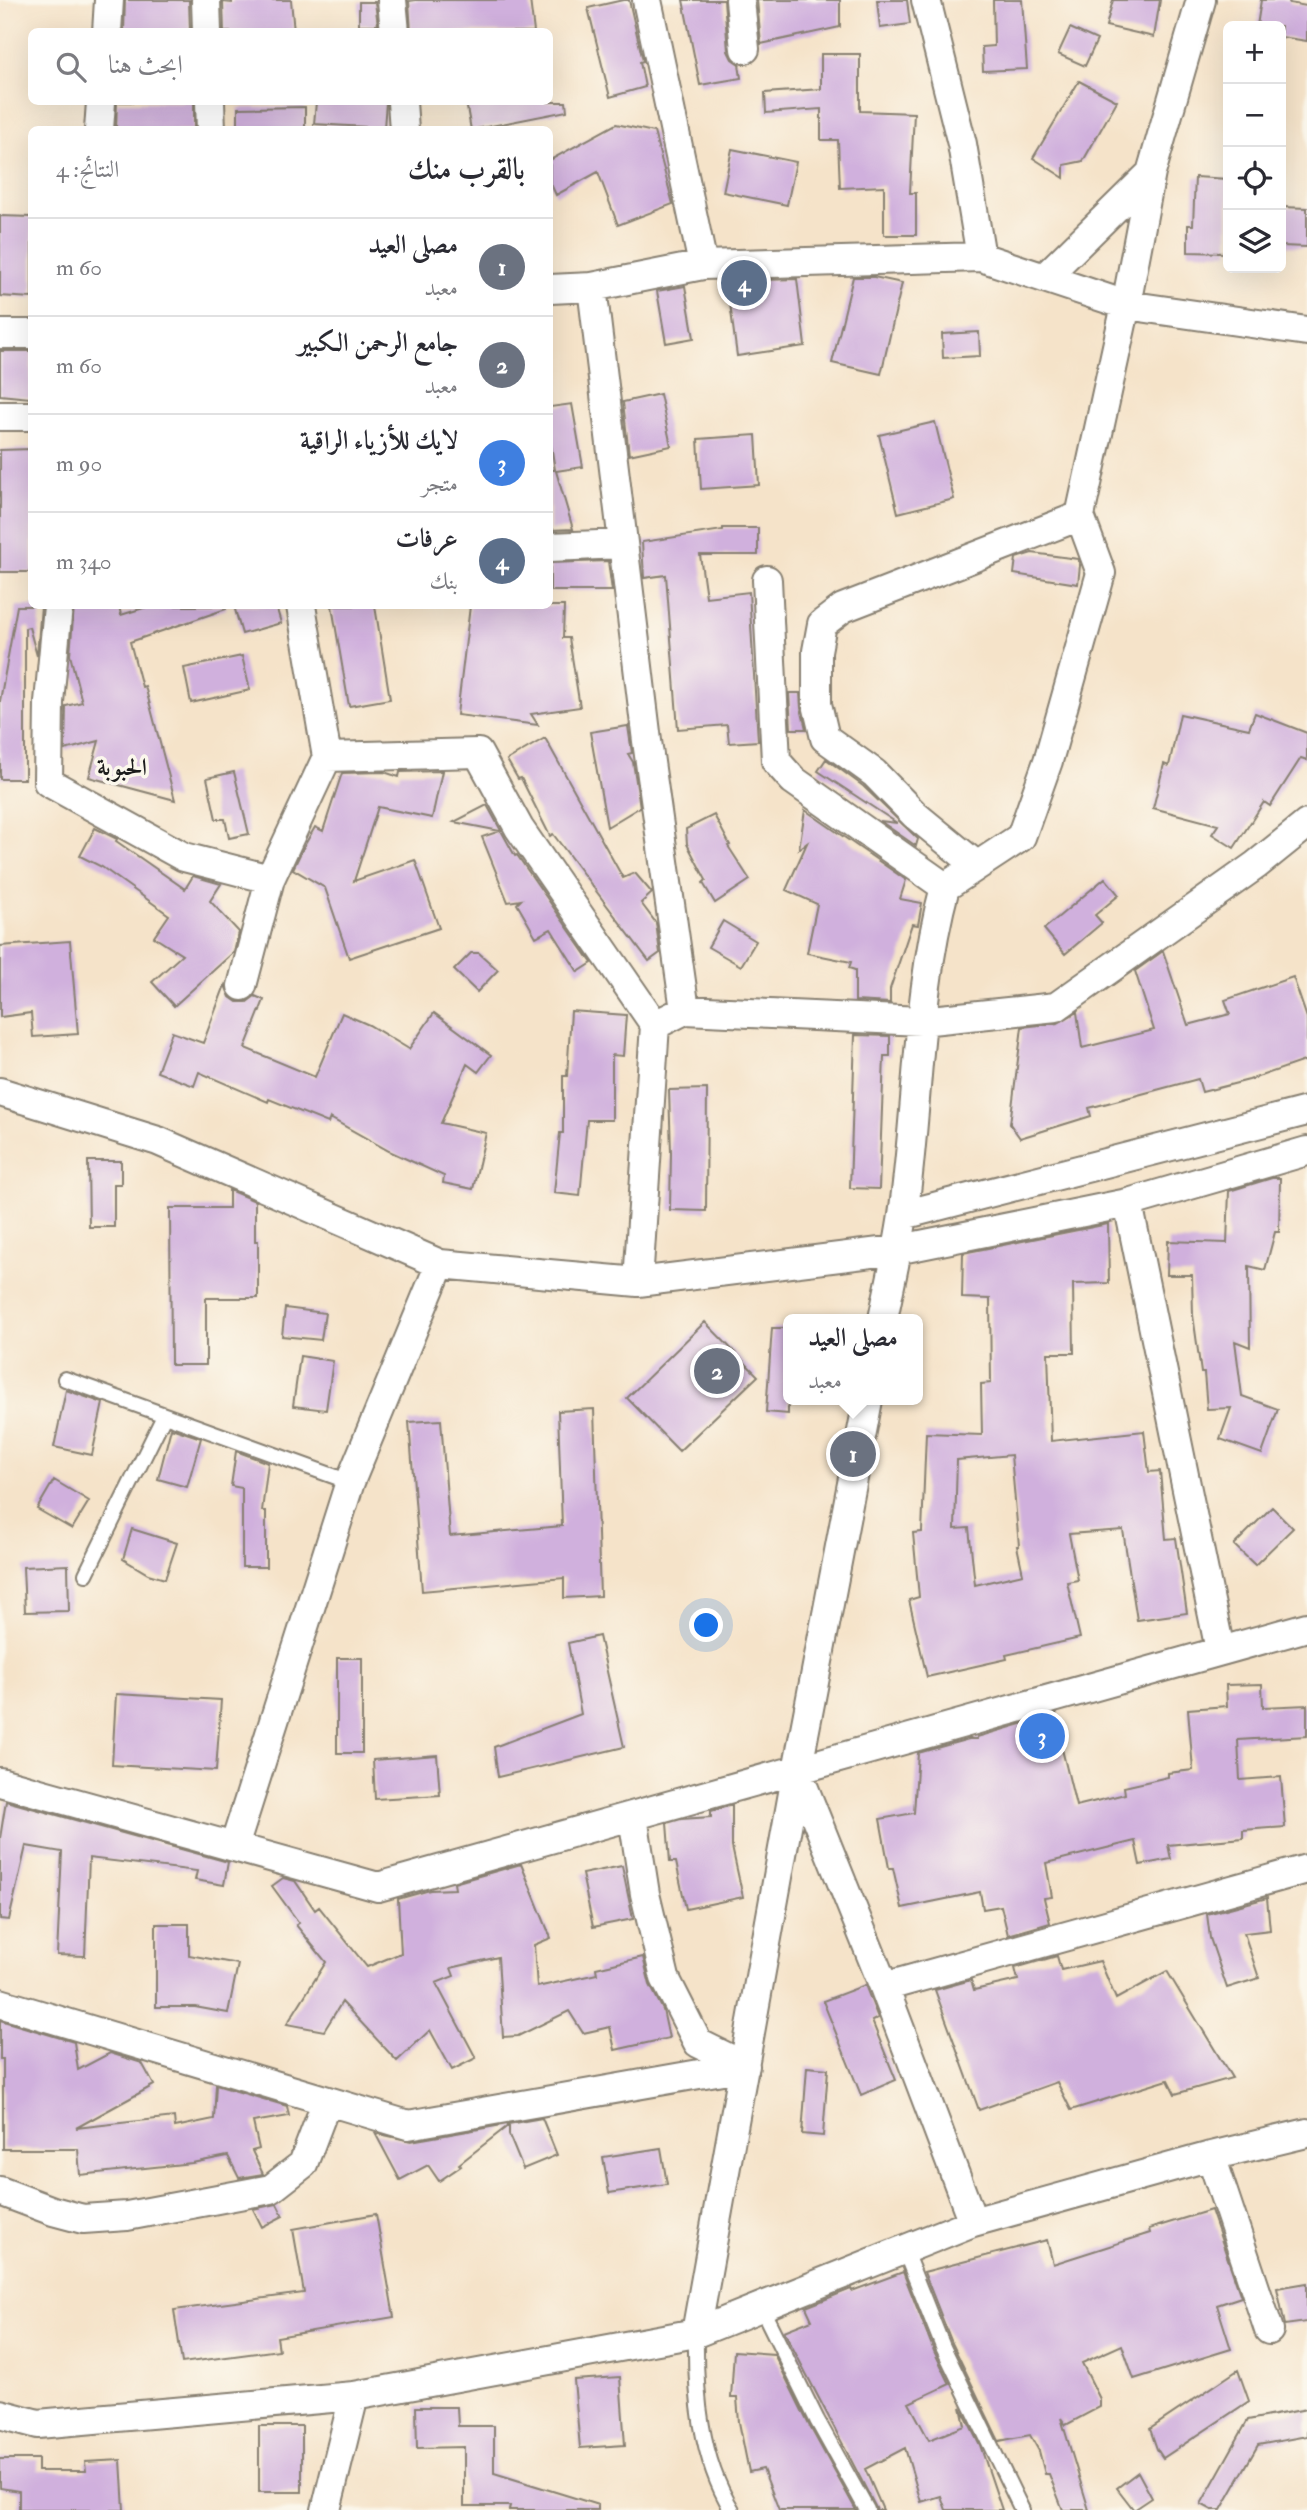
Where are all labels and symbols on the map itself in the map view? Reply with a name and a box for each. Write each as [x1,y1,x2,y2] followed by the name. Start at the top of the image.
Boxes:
[721,257,767,309] pin: 4
[97,752,147,783] district label: الحبوبة
[694,1345,740,1397] pin: 2
[830,1428,876,1480] pin: 1
[689,1608,723,1642] your location
[1019,1710,1065,1762] pin: 3

